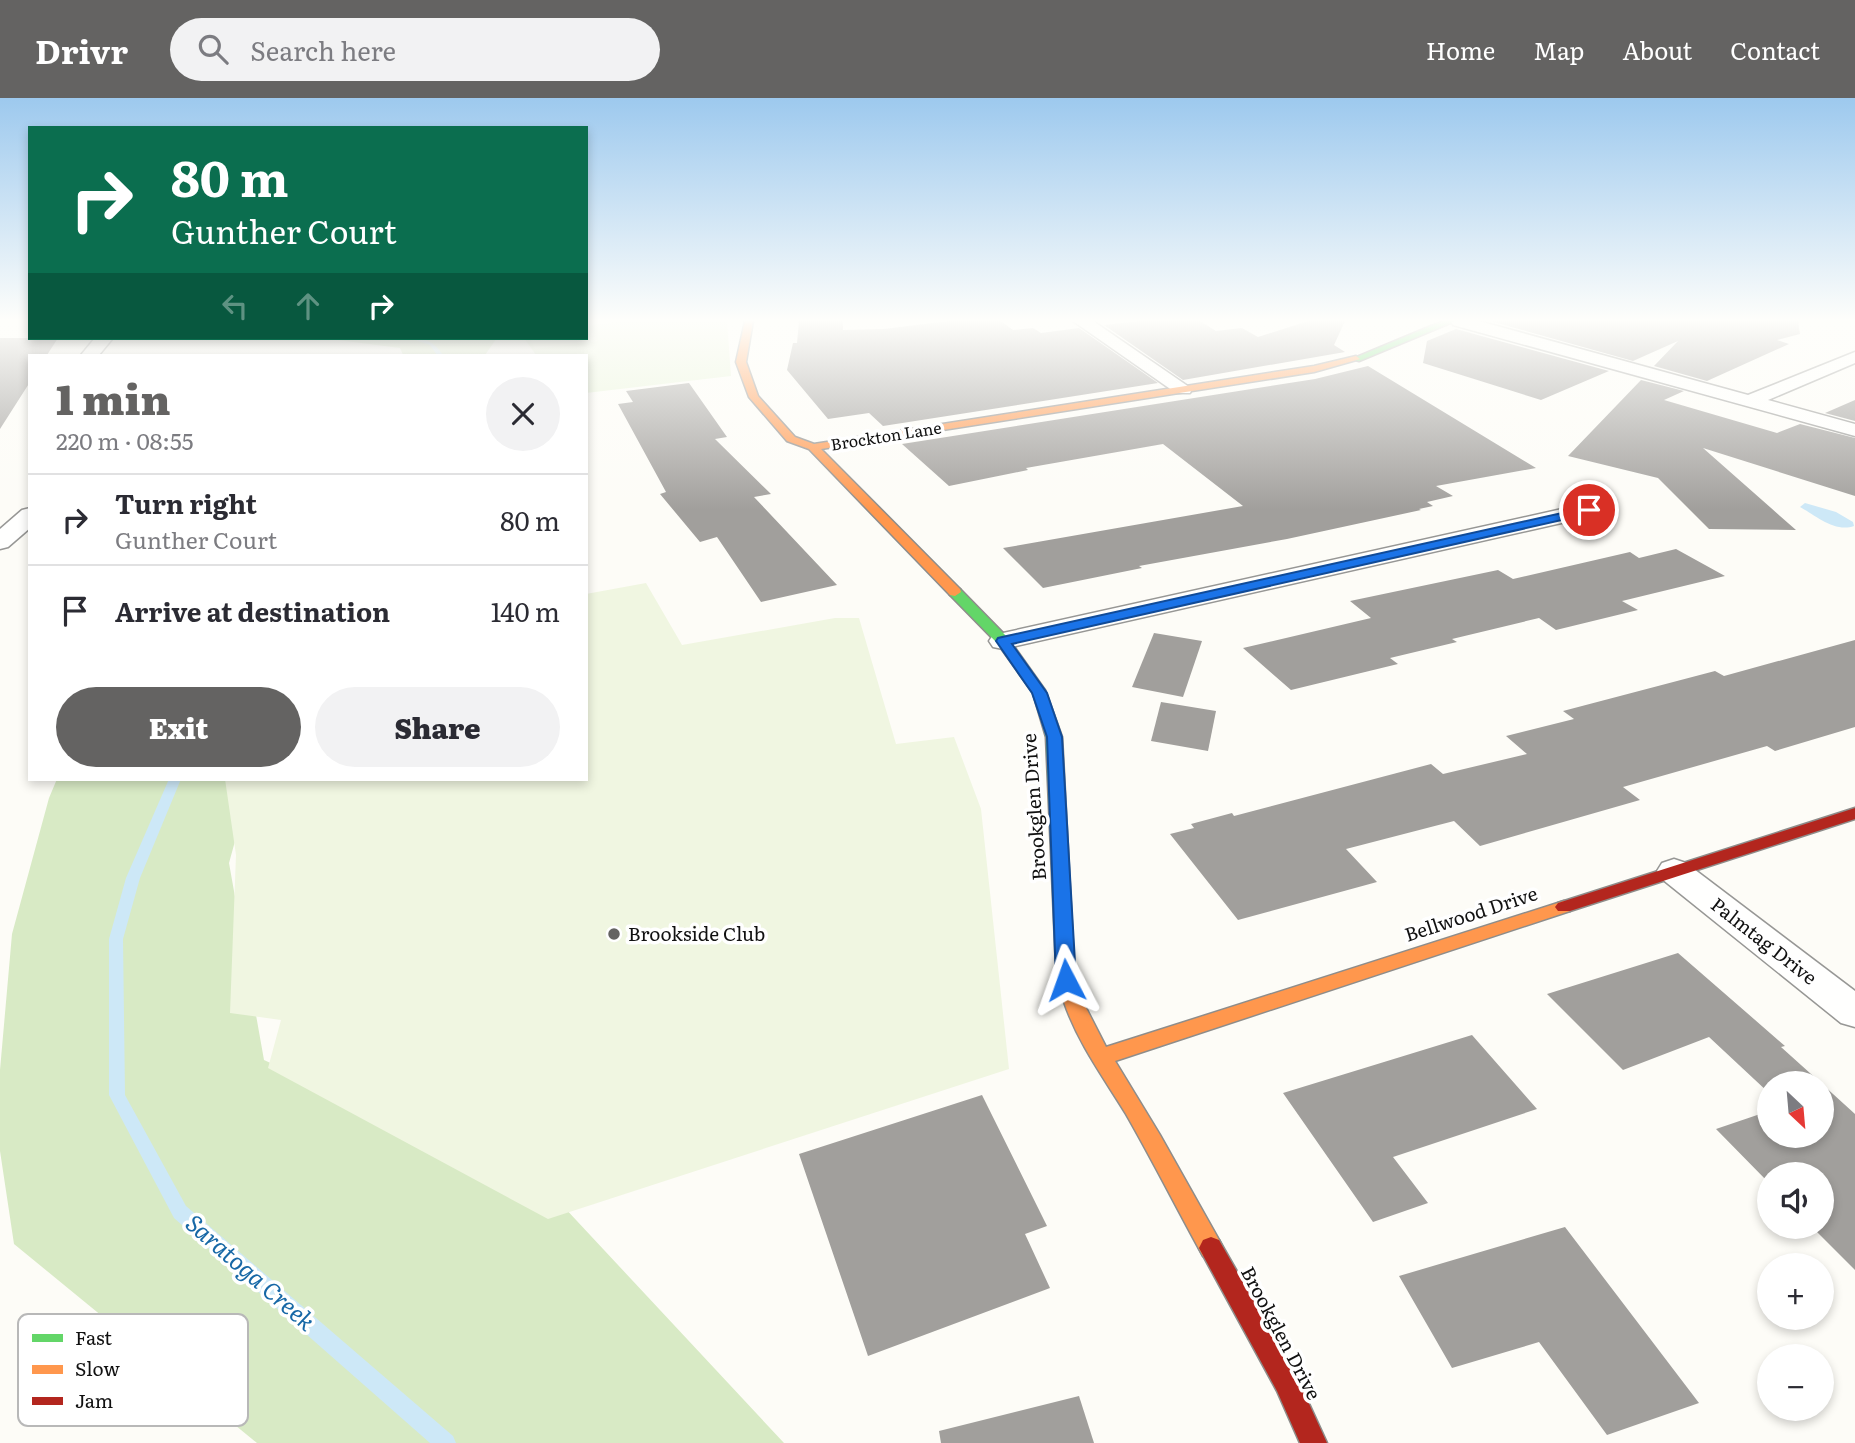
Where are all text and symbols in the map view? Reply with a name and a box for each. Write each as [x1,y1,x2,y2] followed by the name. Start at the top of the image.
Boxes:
[170,18,660,81] search box
[35,25,128,74] text: Drivr
[194,30,232,68] icon: search
[250,30,396,69] text: Search here
[1426,32,1495,67] text: Home
[1533,32,1584,67] text: Map
[1622,32,1692,67] text: About
[1730,32,1820,67] text: Contact
[171,139,289,212] text: 80 m
[56,154,147,245] icon: right
[171,206,397,254] text: Gunther Court
[216,287,254,325] icon: left
[289,287,327,325] icon: ahead
[362,287,400,325] icon: right
[56,366,171,428] text: 1 min
[486,377,560,451] button: close
[829,414,943,456] street label: Brockton Lane
[56,423,193,457] text: 220 m · 08:55
[1559,480,1619,540] pin
[115,483,257,522] text: Turn right
[1570,491,1608,529] icon: arrive
[500,500,560,539] text: 80 m
[56,501,94,539] icon: right
[115,522,277,556] text: Gunther Court
[115,591,390,630] text: Arrive at destination
[491,591,560,630] text: 140 m
[56,592,94,630] icon: arrive
[56,687,301,767] button: Exit
[315,687,560,767] button: Share
[1014,732,1052,882] street label: Brookglen Drive
[1401,878,1541,948] street label: Bellwood Drive
[1706,890,1824,991] street label: Palmtag Drive
[628,919,765,947] place label: Brookside Club
[606,926,622,942] marker: Brookside Club
[1029,943,1103,1017] position arrow
[1757,1071,1834,1148] north arrow
[1757,1071,1834,1421] map controls
[1757,1162,1834,1239] button: sound
[179,1205,325,1338] water label: Saratoga Creek
[1757,1253,1834,1330] button: +
[1235,1261,1329,1404] street label: Brookglen Drive
[18,1314,248,1426] legend
[75,1323,112,1351] text: Fast
[1757,1344,1834,1421] button: −
[75,1354,120,1382] text: Slow
[75,1386,113,1414] text: Jam

